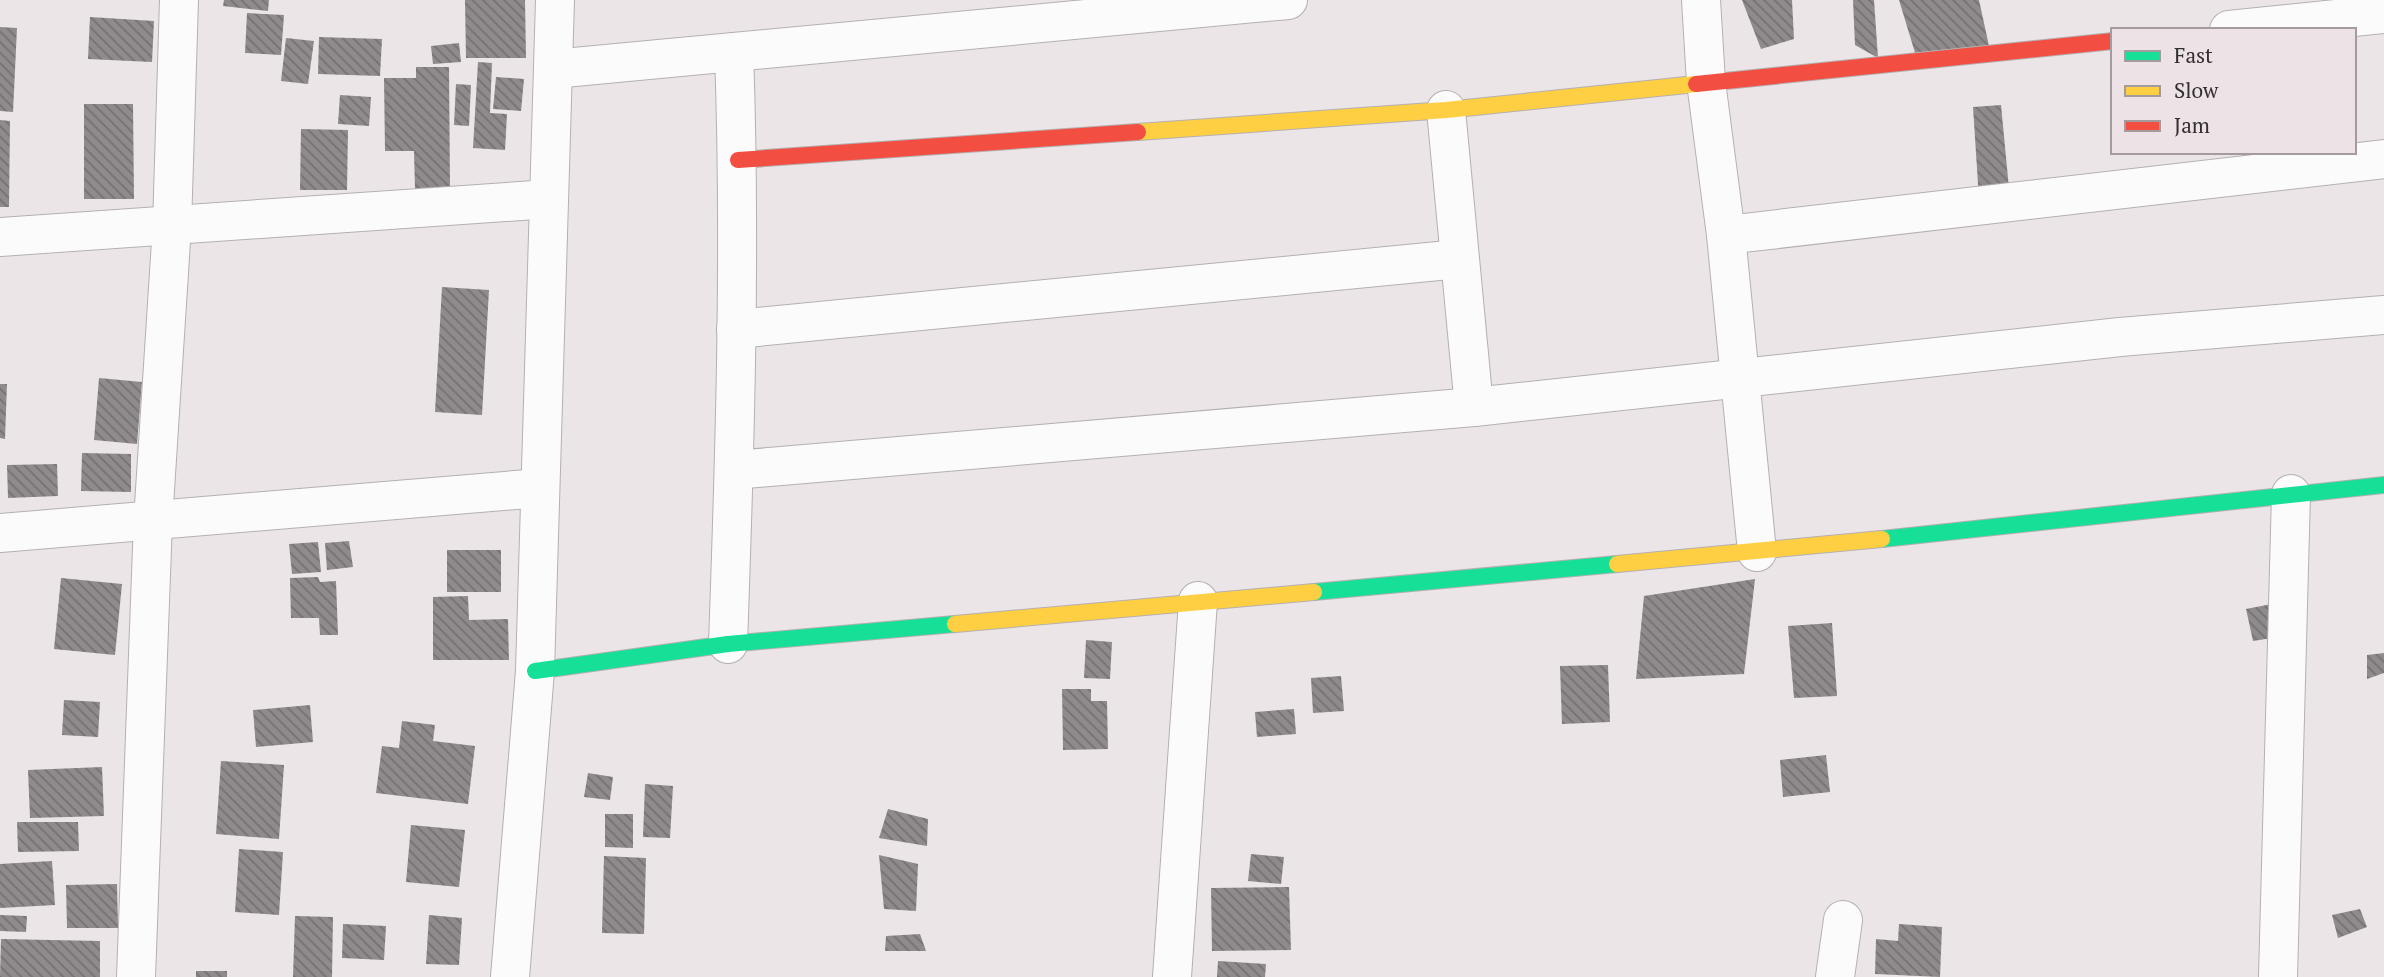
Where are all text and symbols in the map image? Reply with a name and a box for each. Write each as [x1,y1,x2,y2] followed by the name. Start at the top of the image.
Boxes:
[2111,28,2356,154] legend
[2174,41,2213,69] text: Fast
[2174,76,2219,104] text: Slow
[2174,111,2210,139] text: Jam

